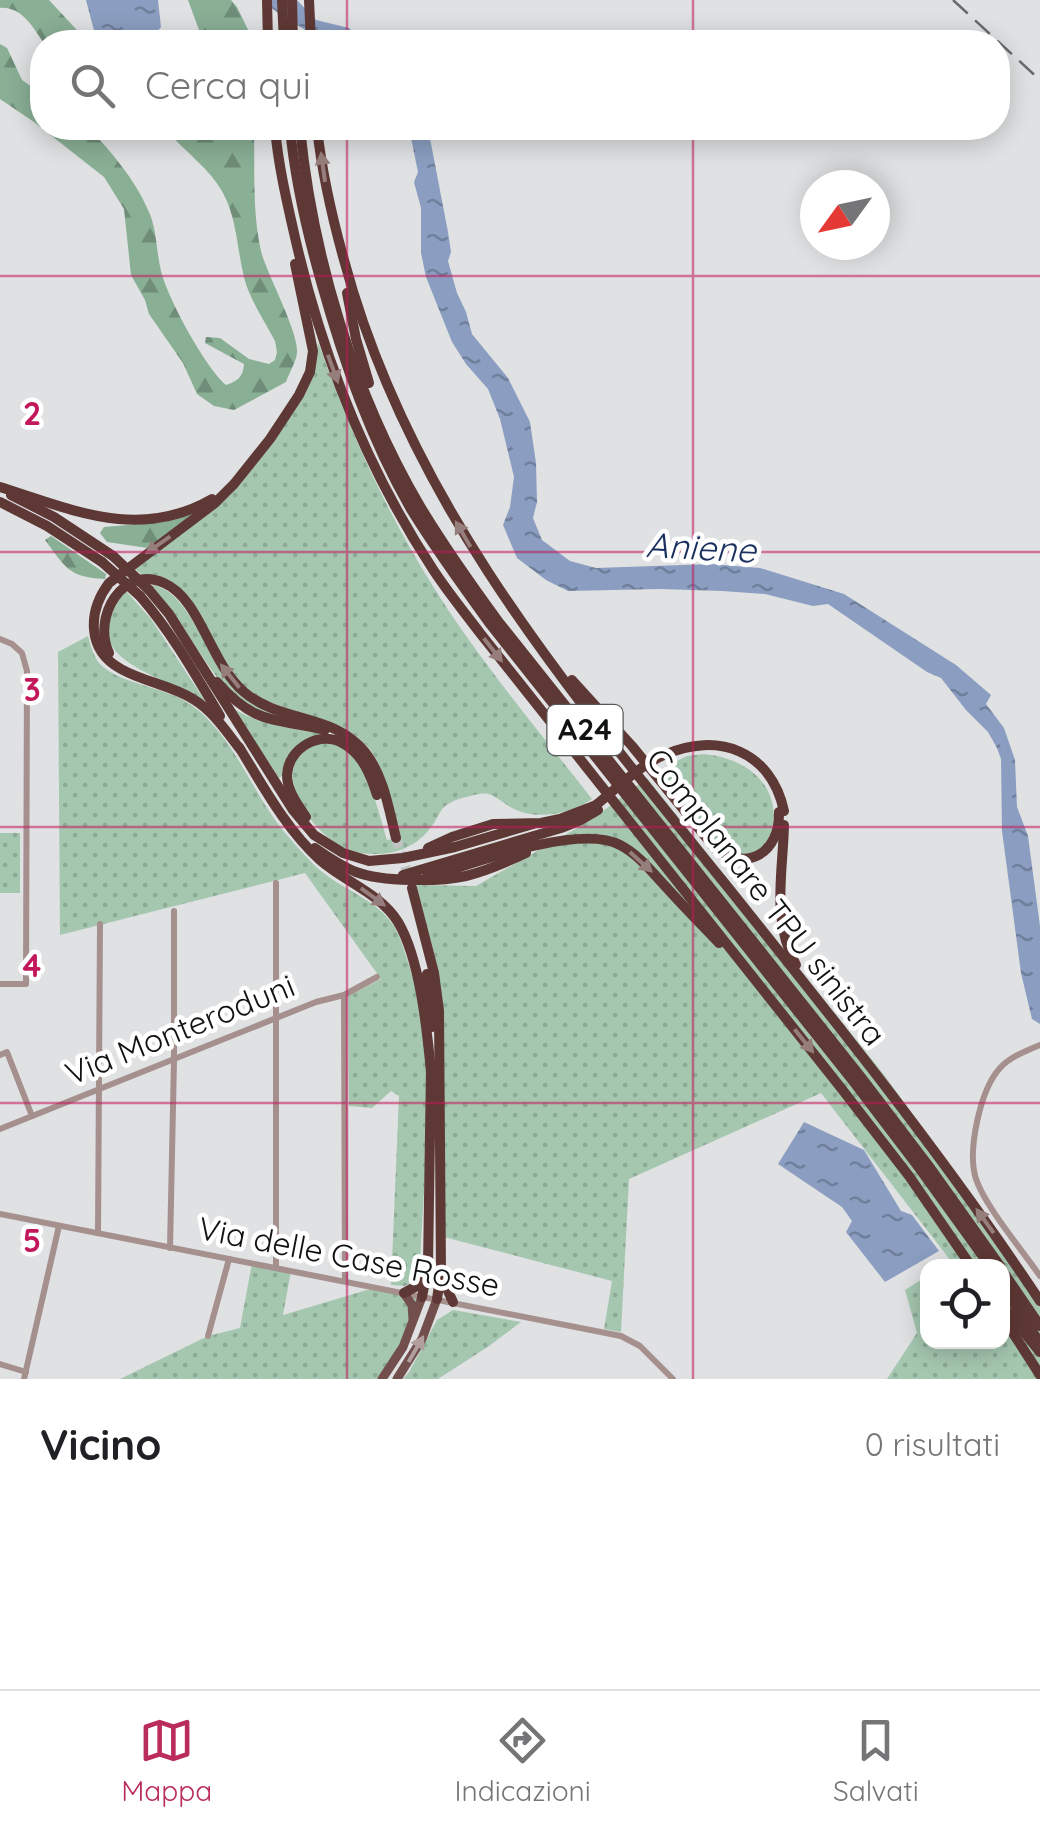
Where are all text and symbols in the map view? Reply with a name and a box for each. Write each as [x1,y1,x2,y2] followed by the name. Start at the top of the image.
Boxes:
[30,30,1010,140] search box
[65,58,120,113] icon: search
[145,61,311,109] text: Cerca qui
[314,151,330,182] one-way arrow
[800,170,890,260] north arrow
[326,354,341,384] one-way arrow
[23,393,41,433] text: 2
[454,520,472,548] one-way arrow
[645,522,758,572] water label: Aniene
[145,535,171,554] one-way arrow
[482,637,503,662] one-way arrow
[220,664,241,689] one-way arrow
[23,669,41,709] text: 3
[548,705,622,755] road number: A24
[638,740,895,1053] street label: Complanare TPU sinistra
[628,851,653,873] one-way arrow
[360,887,386,906] one-way arrow
[23,945,42,985] text: 4
[59,965,300,1093] street label: Via Monteroduni
[793,1029,814,1054] one-way arrow
[195,1207,503,1305] street label: Via delle Case Rosse
[976,1207,996,1234] one-way arrow
[23,1220,41,1260] text: 5
[920,1259,1010,1349] map controls
[920,1259,1010,1349] button: locate
[407,1335,425,1363] one-way arrow
[40,1418,161,1471] text: Vicino
[865,1424,1000,1464] text: 0 risultati
[121,1713,212,1808] tab: Mappa
[455,1713,591,1808] tab: Indicazioni
[833,1713,919,1808] tab: Salvati

